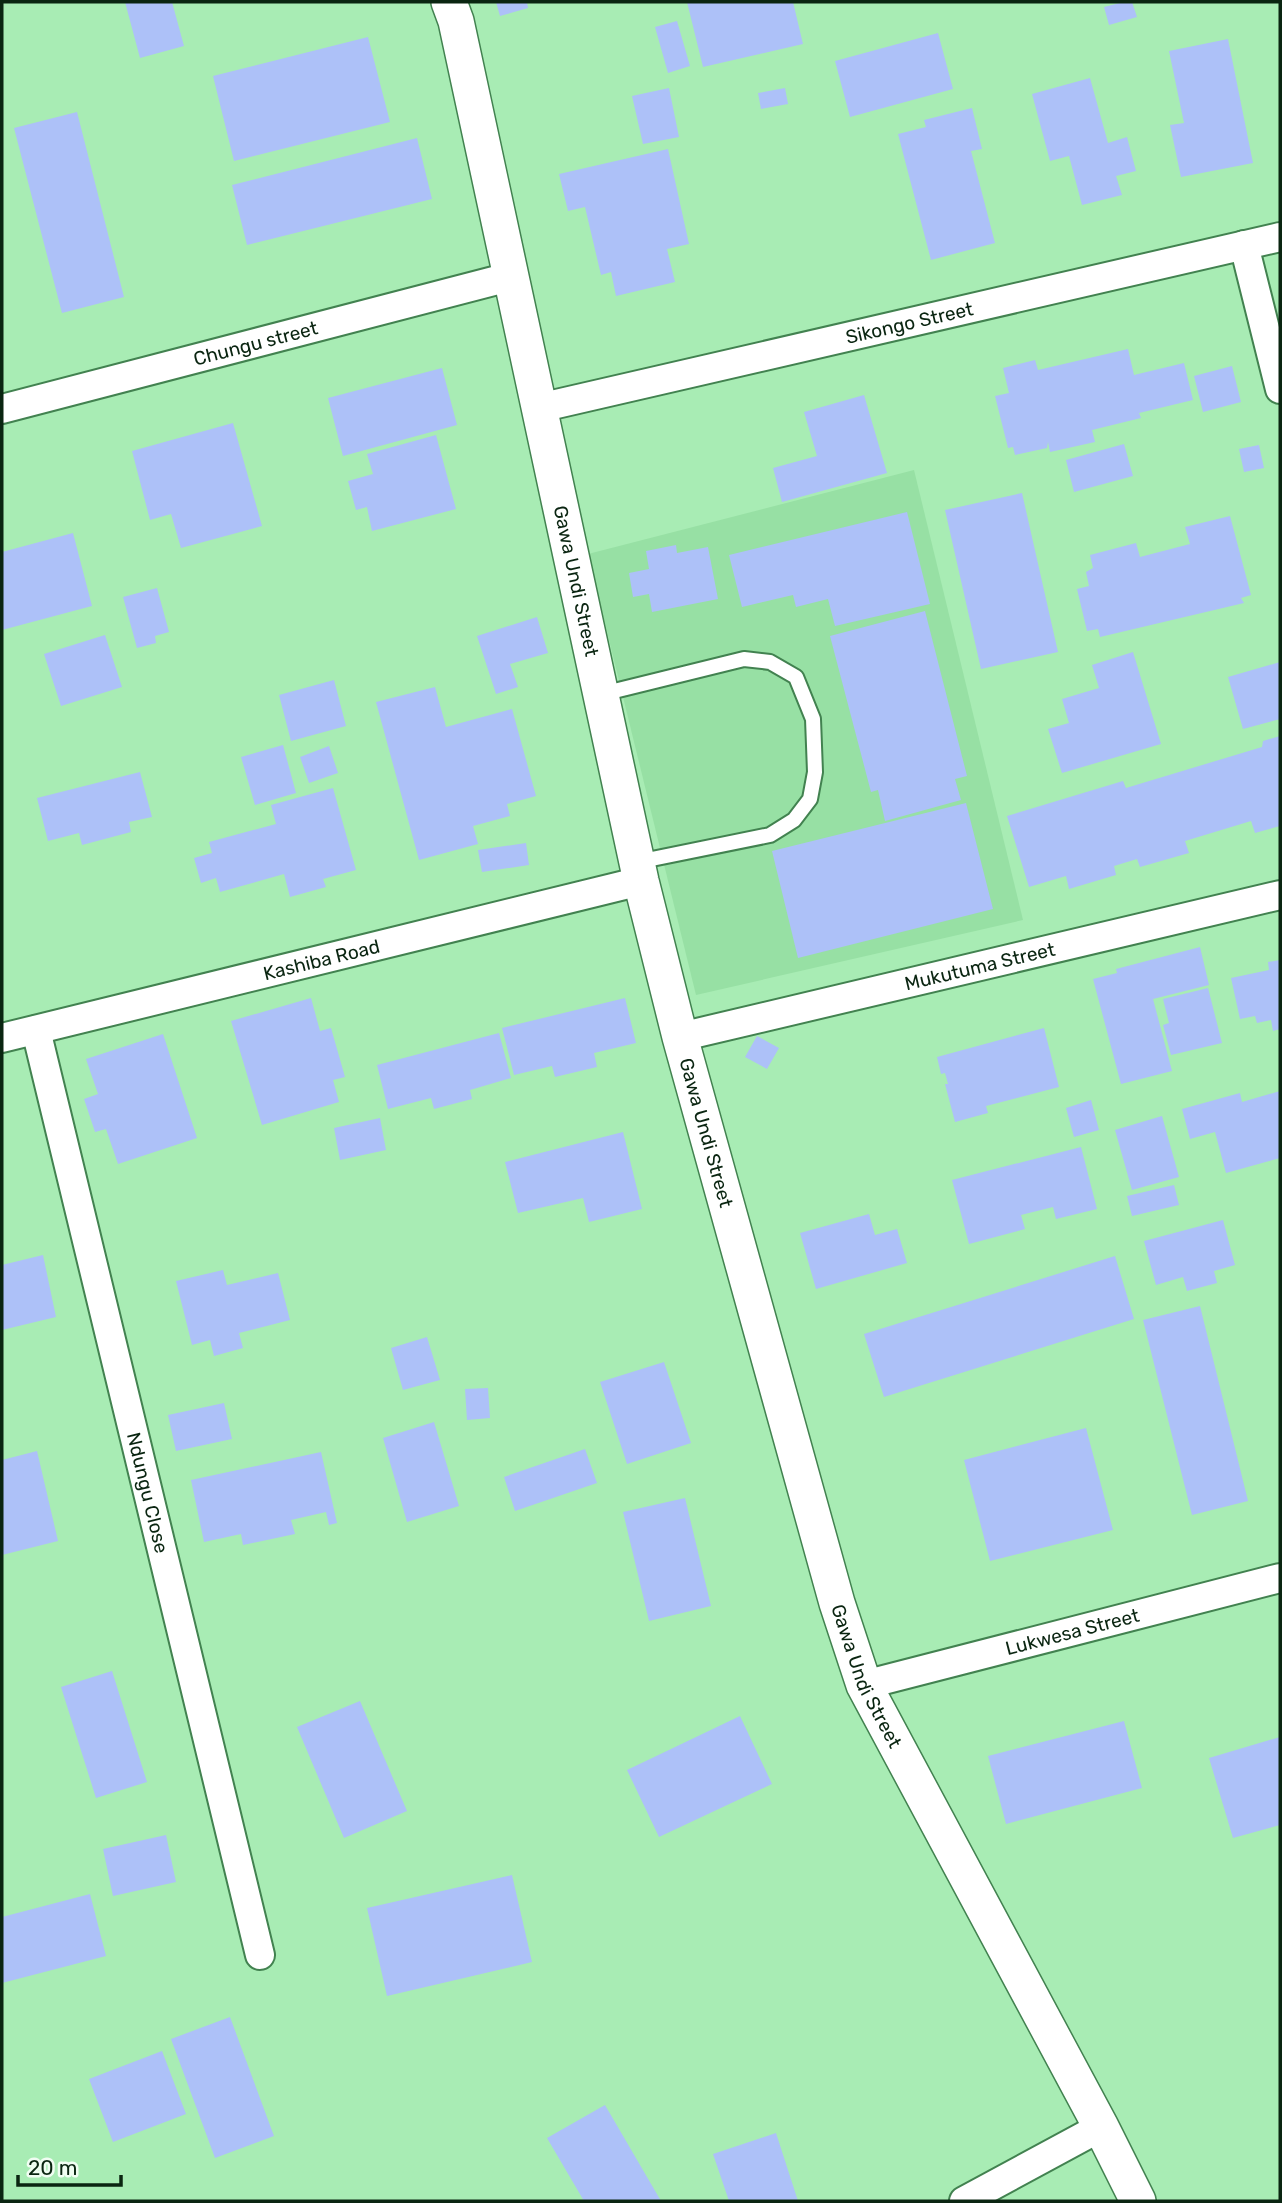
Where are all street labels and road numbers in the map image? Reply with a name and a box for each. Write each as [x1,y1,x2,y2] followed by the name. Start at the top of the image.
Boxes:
[843,297,976,349] street label: Sikongo Street
[191,316,321,371] street label: Chungu street
[549,503,604,659] street label: Gawa Undi Street
[261,935,382,985] street label: Kashiba Road
[902,938,1058,995] street label: Mukutuma Street
[674,1056,738,1211] street label: Gawa Undi Street
[122,1430,173,1555] street label: Ndungu Close
[826,1601,907,1752] street label: Gawa Undi Street
[1003,1604,1142,1660] street label: Lukwesa Street

